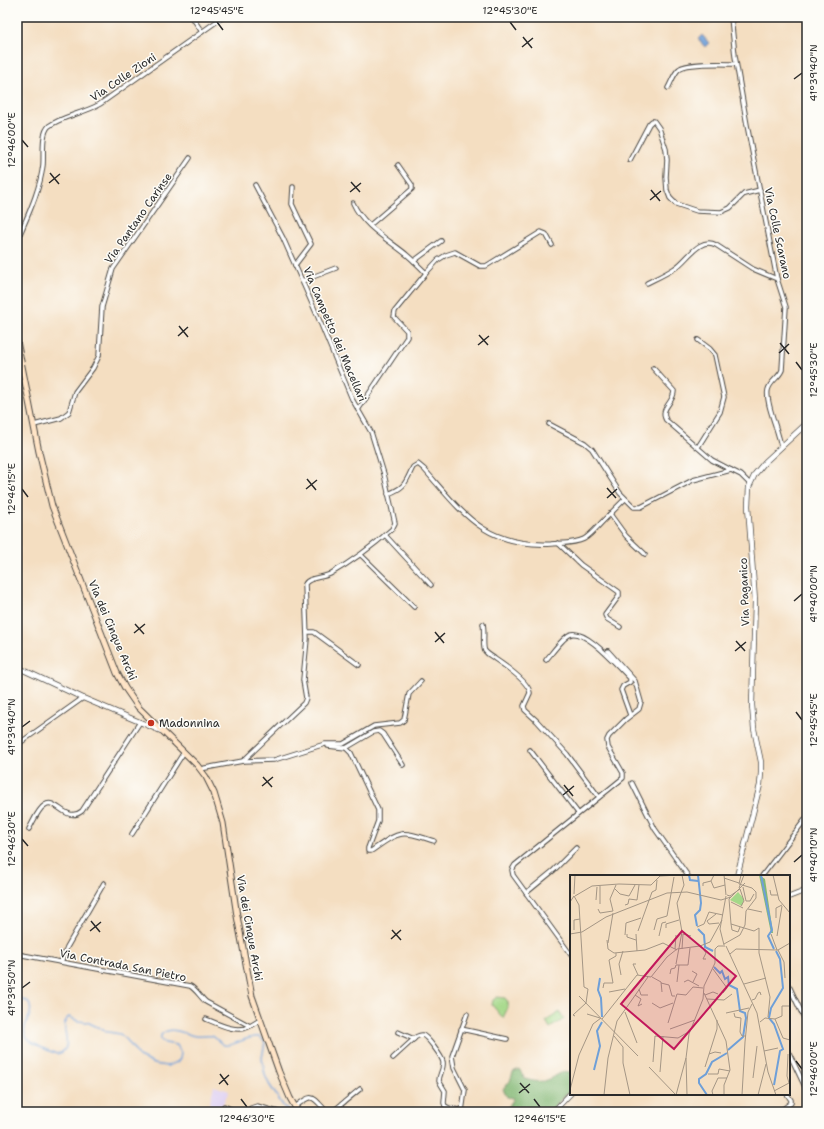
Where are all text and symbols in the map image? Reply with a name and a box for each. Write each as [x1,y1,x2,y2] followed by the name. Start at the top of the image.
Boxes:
[190,4,244,17] text: 12°45'45"E
[482,4,538,17] text: 12°45'30"E
[807,44,820,102] text: 41°39'40"N
[87,50,159,105] street label: Via Colle Zioni
[5,112,18,168] text: 12°46'00"E
[101,170,176,267] street label: Via Pantano Carinse
[760,186,795,281] street label: Via Colle Scarano
[299,264,370,404] street label: Via Campetto dei Macellari
[807,342,820,398] text: 12°45'30"E
[5,463,18,515] text: 12°46'15"E
[736,557,753,627] street label: Via Paganico
[807,565,820,623] text: 41°40'00"N
[85,578,140,683] street label: Via dei Cinque Archi
[807,693,820,747] text: 12°45'45"E
[5,698,18,756] text: 41°39'40"N
[159,716,220,731] place label: Madonnina
[146,718,156,728] marker: Madonnina
[5,811,18,867] text: 12°46'30"E
[807,827,820,883] text: 41°40'10"N
[233,874,266,982] street label: Via dei Cinque Archi
[570,875,790,1095] inset map
[58,946,188,985] street label: Via Contrada San Pietro
[5,960,18,1016] text: 41°39'50"N
[807,1041,820,1097] text: 12°46'00"E
[219,1112,275,1125] text: 12°46'30"E
[514,1112,566,1125] text: 12°46'15"E

